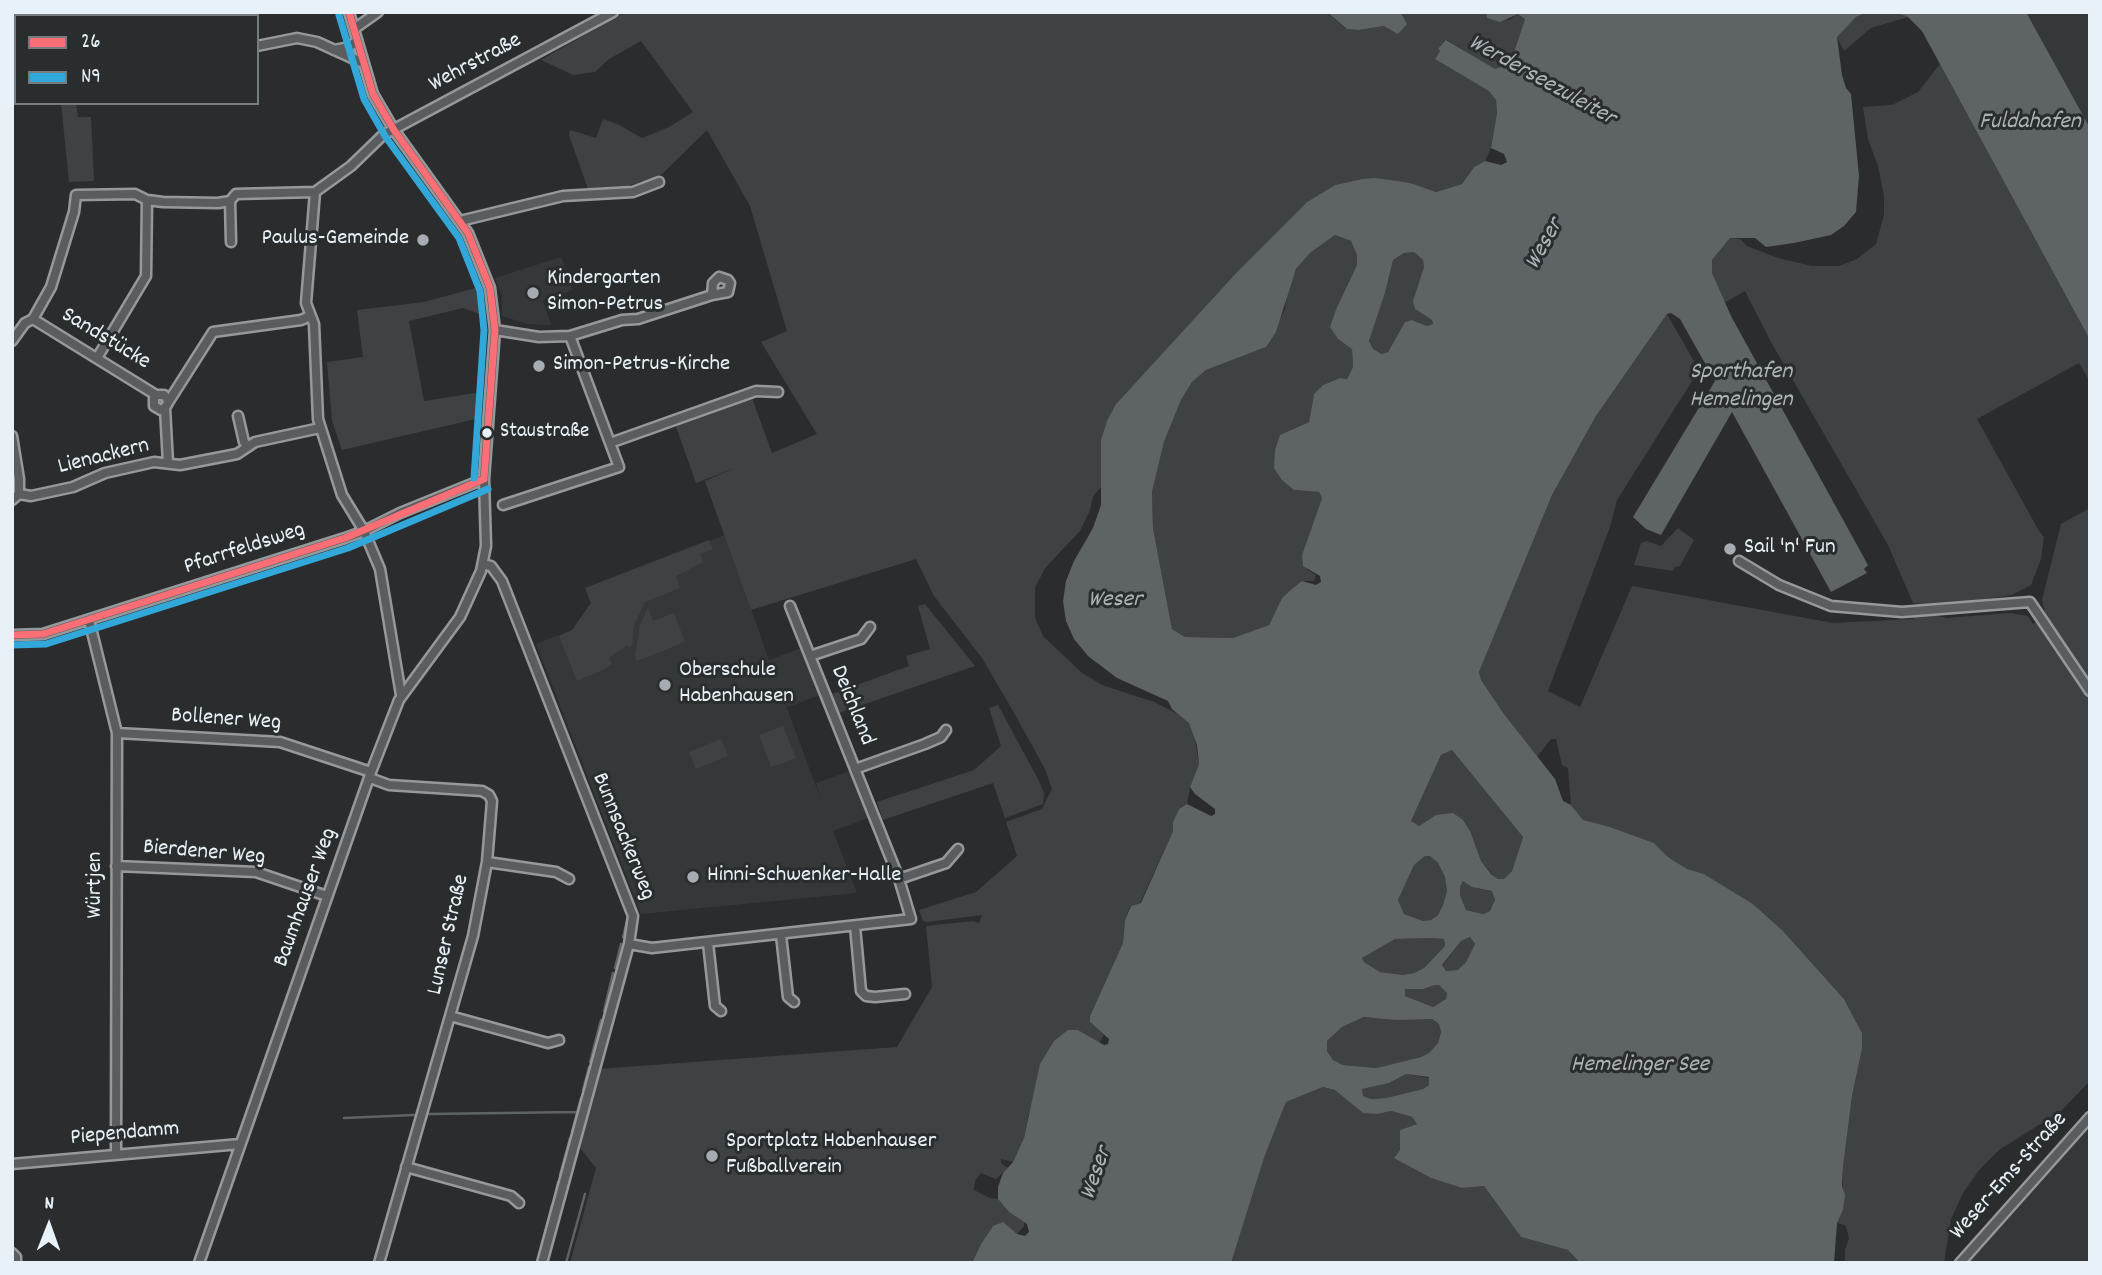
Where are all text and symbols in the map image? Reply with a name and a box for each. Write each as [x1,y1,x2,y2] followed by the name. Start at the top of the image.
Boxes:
[14,14,259,105] legend
[81,28,100,58] text: 26
[425,28,527,100] street label: Wehrstraße
[1462,30,1620,134] water label: Werderseezuleiter
[81,63,101,93] text: N9
[1979,110,2081,138] water label: Fuldahafen
[1520,214,1572,276] water label: Weser
[262,226,409,254] place label: Paulus-Gemeinde
[415,232,431,248] marker: Paulus-Gemeinde
[547,266,663,320] place label: Kindergarten Simon-Petrus
[525,285,541,301] marker: Kindergarten Simon-Petrus
[55,303,155,377] street label: Sandstücke
[553,352,730,380] place label: Simon-Petrus-Kirche
[531,358,547,374] marker: Simon-Petrus-Kirche
[1689,360,1793,416] water label: Sporthafen Hemelingen
[500,420,589,446] place label: Staustraße
[480,426,494,440] marker: Staustraße
[55,433,153,483] street label: Lienackern
[181,517,309,583] street label: Pfarrfeldsweg
[1744,535,1836,563] place label: Sail 'n' Fun
[1722,541,1738,557] marker: Sail 'n' Fun
[1088,588,1142,616] water label: Weser
[679,658,794,712] place label: Oberschule Habenhausen
[823,662,879,750] street label: Deichland
[657,677,673,693] marker: Oberschule Habenhausen
[170,703,282,739] street label: Bollener Weg
[584,769,660,905] street label: Bunnsackerweg
[269,825,345,971] street label: Baumhauser Weg
[142,835,266,873] street label: Bierdener Weg
[83,852,111,918] street label: Würtjen
[707,863,901,891] place label: Hinni-Schwenker-Halle
[685,869,701,885] marker: Hinni-Schwenker-Halle
[423,872,477,998] street label: Lunser Straße
[1571,1053,1709,1081] water label: Hemelinger See
[1945,1107,2075,1247] street label: Weser-Ems-Straße
[69,1116,181,1154] street label: Piependamm
[726,1129,936,1183] place label: Sportplatz Habenhauser Fußballverein
[1076,1144,1120,1204] water label: Weser
[704,1148,720,1164] marker: Sportplatz Habenhauser Fußballverein
[14,1191,84,1261] north arrow
[44,1191,54,1218] text: N

